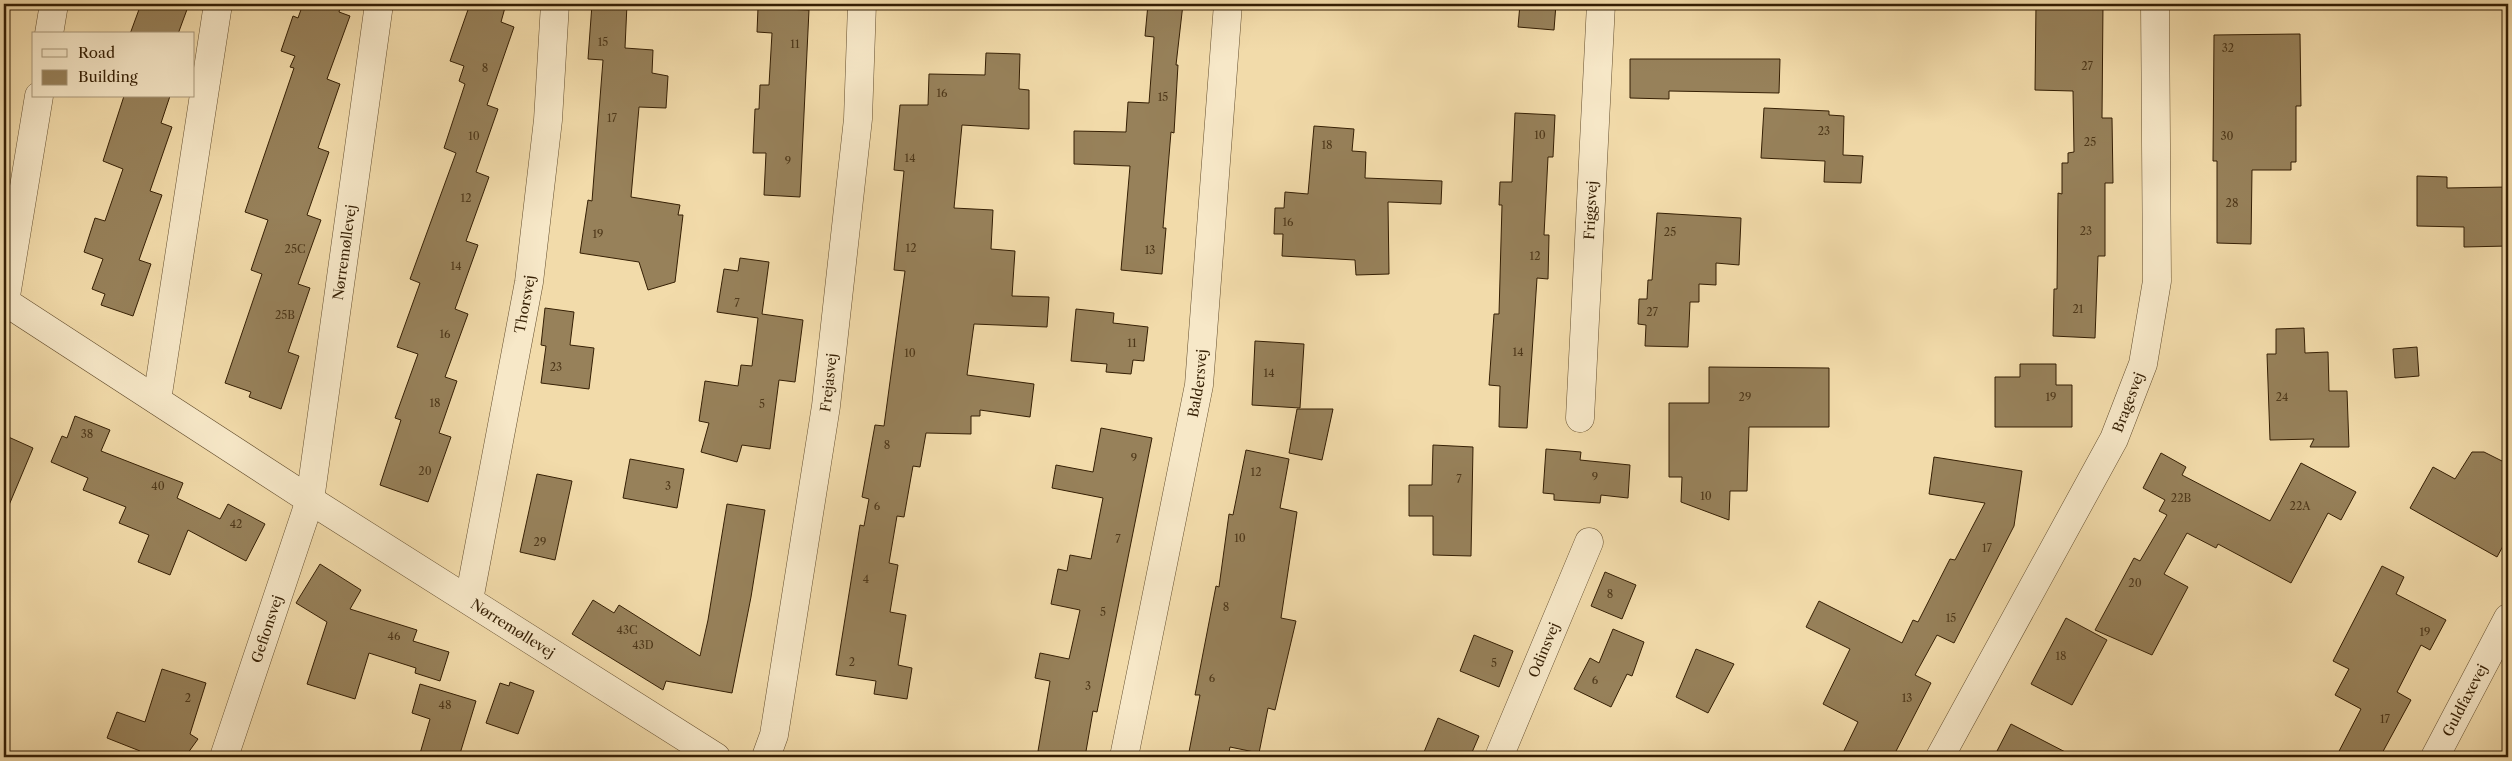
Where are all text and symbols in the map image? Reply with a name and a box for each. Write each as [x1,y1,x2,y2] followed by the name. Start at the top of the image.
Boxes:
[32,32,195,98] legend
[598,35,608,49] house number: 15
[790,37,800,51] house number: 11
[2222,41,2234,55] house number: 32
[78,43,115,62] text: Road
[2081,59,2093,73] house number: 27
[482,61,488,75] house number: 8
[78,67,138,86] text: Building
[936,86,948,100] house number: 16
[1158,90,1168,104] house number: 15
[607,111,618,125] house number: 17
[1818,124,1830,138] house number: 23
[1534,128,1546,142] house number: 10
[468,129,480,143] house number: 10
[2220,129,2234,143] house number: 30
[2084,135,2096,149] house number: 25
[1321,138,1333,152] house number: 18
[905,151,915,165] house number: 14
[785,154,791,168] house number: 9
[1580,180,1601,240] street label: Friggsvej
[461,191,471,205] house number: 12
[2226,196,2238,210] house number: 28
[329,203,360,301] street label: Nørremøllevej
[1282,215,1294,229] house number: 16
[2080,224,2092,238] house number: 23
[1664,225,1676,239] house number: 25
[592,227,604,241] house number: 19
[906,241,916,255] house number: 12
[285,242,305,256] house number: 25C
[1145,243,1155,257] house number: 13
[1530,249,1540,263] house number: 12
[451,259,461,273] house number: 14
[511,274,539,335] street label: Thorsvej
[734,296,740,310] house number: 7
[2073,302,2084,316] house number: 21
[1646,305,1658,319] house number: 27
[275,308,295,322] house number: 25B
[439,327,451,341] house number: 16
[1127,336,1137,350] house number: 11
[1513,345,1523,359] house number: 14
[904,346,916,360] house number: 10
[1184,349,1211,419] street label: Baldersvej
[816,352,841,413] street label: Frejasvej
[550,360,562,374] house number: 23
[1264,366,1274,380] house number: 14
[2108,369,2148,435] street label: Bragesvej
[1739,390,1751,404] house number: 29
[2045,390,2057,404] house number: 19
[2276,390,2288,404] house number: 24
[429,396,441,410] house number: 18
[759,397,765,411] house number: 5
[81,427,93,441] house number: 38
[884,438,890,452] house number: 8
[1131,451,1137,465] house number: 9
[418,464,432,478] house number: 20
[1251,465,1261,479] house number: 12
[1592,470,1598,484] house number: 9
[1456,472,1462,486] house number: 7
[151,479,165,493] house number: 40
[665,479,671,493] house number: 3
[1700,489,1712,503] house number: 10
[2171,491,2191,505] house number: 22B
[874,499,881,513] house number: 6
[2290,499,2311,513] house number: 22A
[230,517,242,531] house number: 42
[1234,531,1246,545] house number: 10
[1115,532,1121,546] house number: 7
[534,535,546,549] house number: 29
[1982,541,1993,555] house number: 17
[863,572,869,586] house number: 4
[2128,576,2142,590] house number: 20
[1607,587,1613,601] house number: 8
[247,593,287,665] street label: Gefionsvej
[467,595,558,662] street label: Nørremøllevej
[1223,600,1229,614] house number: 8
[1100,605,1106,619] house number: 5
[1946,611,1956,625] house number: 15
[1524,620,1563,680] street label: Odinsvej
[617,623,637,637] house number: 43C
[2419,625,2431,639] house number: 19
[388,629,401,643] house number: 46
[632,638,654,652] house number: 43D
[2055,649,2067,663] house number: 18
[849,655,855,669] house number: 2
[1491,656,1497,670] house number: 5
[2438,661,2491,740] street label: Guldfaxevej
[1209,671,1216,685] house number: 6
[1592,673,1599,687] house number: 6
[1085,679,1091,693] house number: 3
[185,691,191,705] house number: 2
[1902,691,1912,705] house number: 13
[439,698,451,712] house number: 48
[2380,712,2391,726] house number: 17

